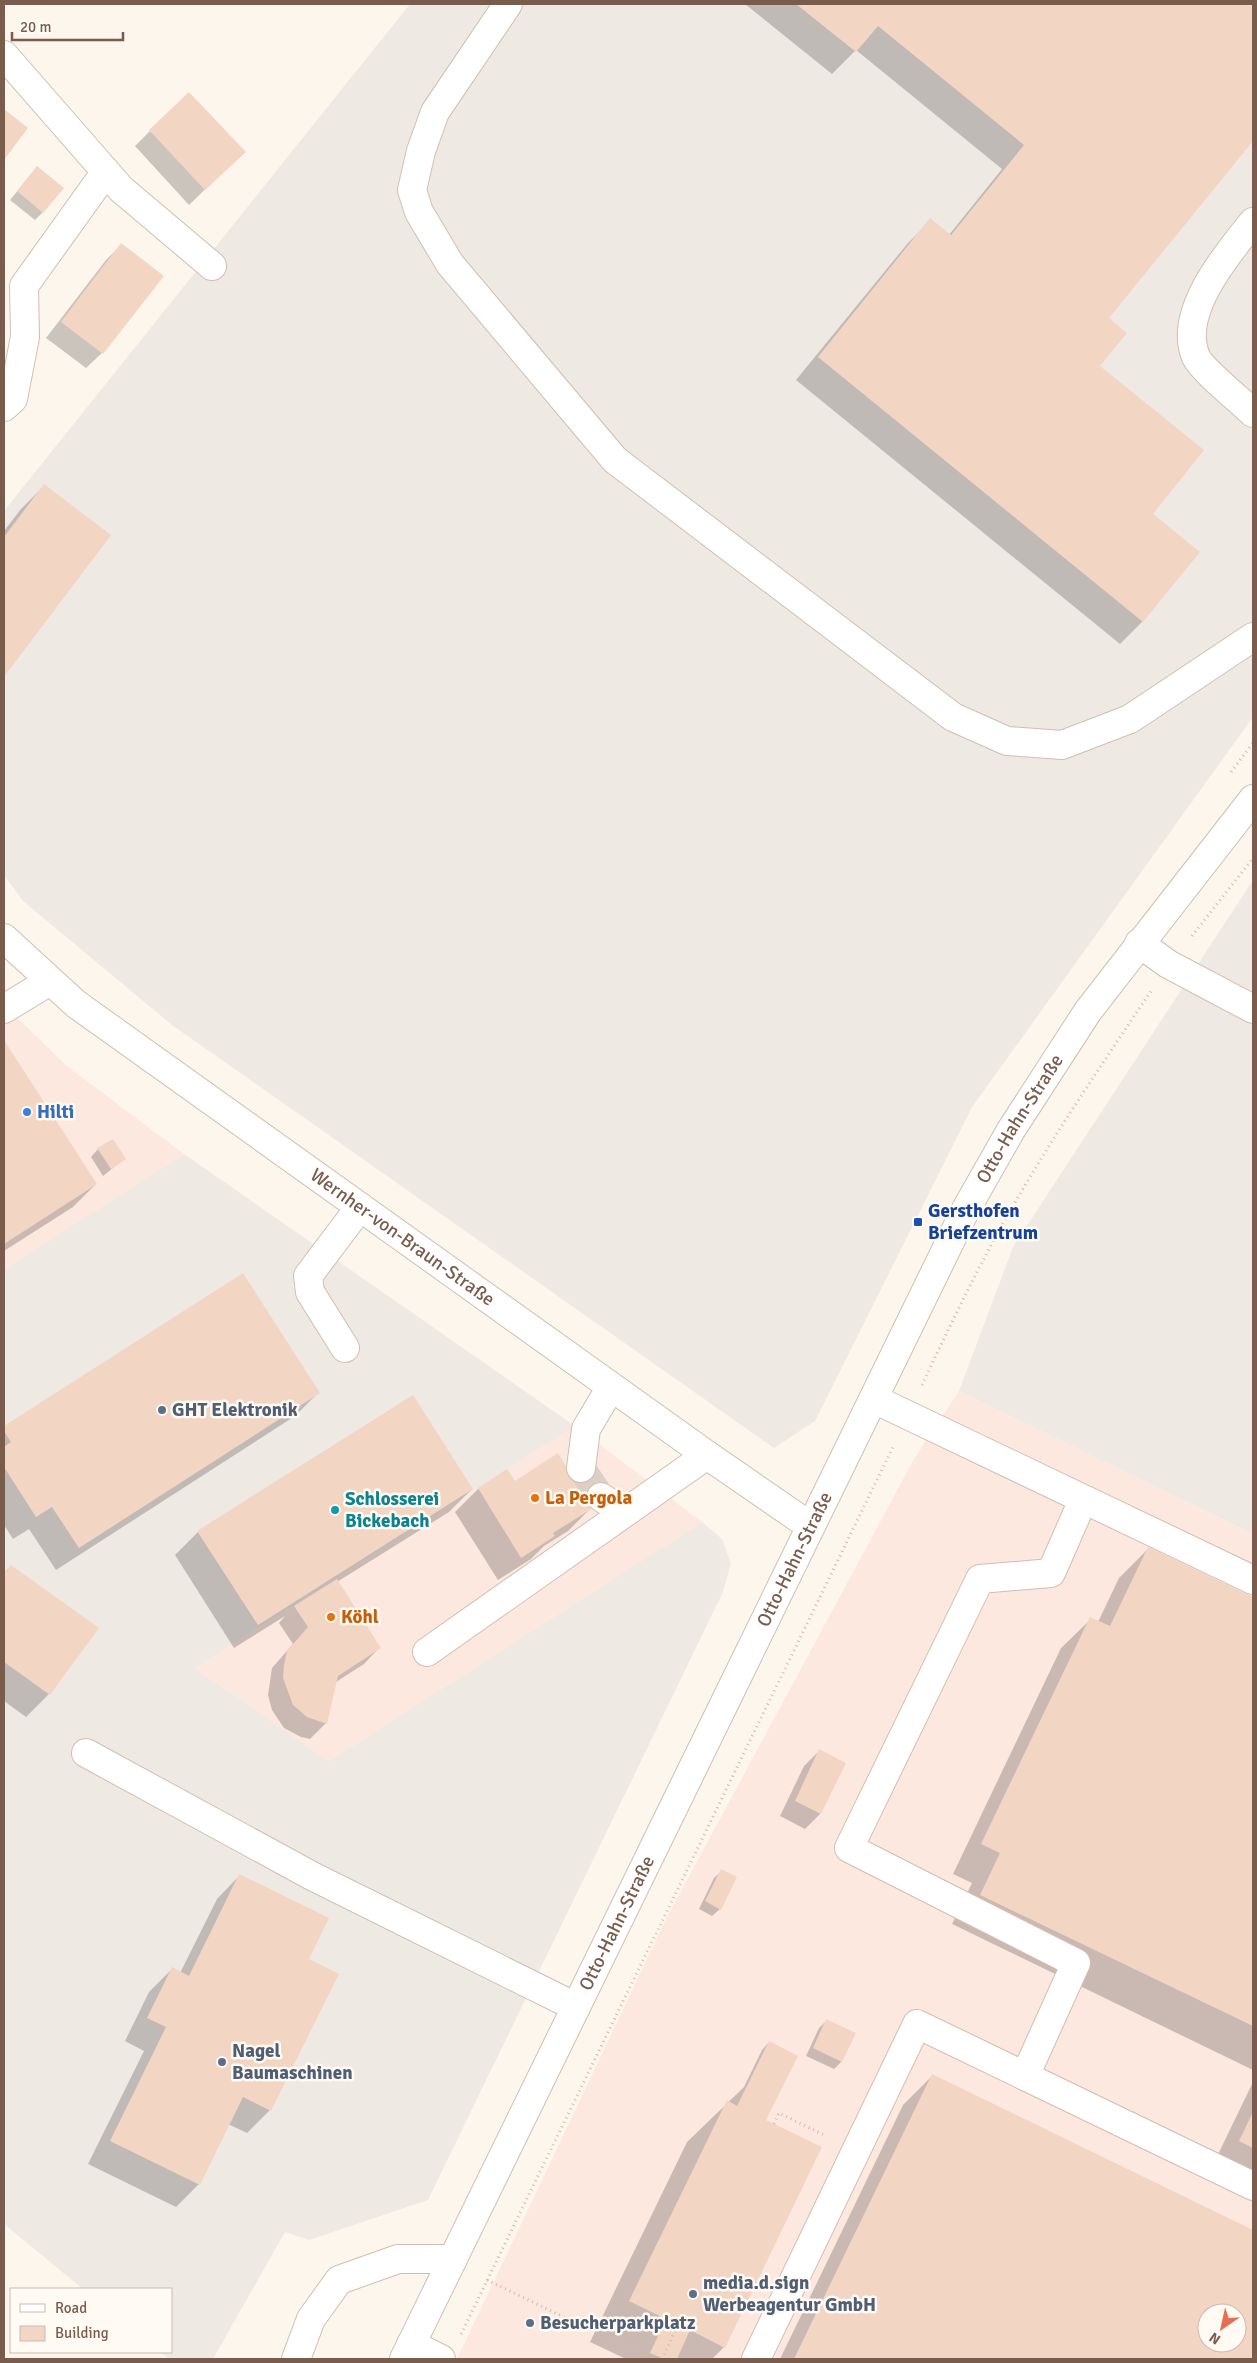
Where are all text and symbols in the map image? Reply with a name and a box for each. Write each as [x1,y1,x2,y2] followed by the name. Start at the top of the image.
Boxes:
[12,10,124,42] scale bar
[20,18,51,36] text: 20 m
[971,1050,1069,1188] street label: Otto-Hahn-Straße
[37,1100,74,1124] place label: Hilti
[21,1106,33,1118] marker: Hilti
[305,1163,500,1312] street label: Wernher-von-Braun-Straße
[928,1199,1038,1245] place label: Gersthofen Briefzentrum
[912,1216,924,1228] marker: Gersthofen Briefzentrum
[172,1398,298,1422] place label: GHT Elektronik
[156,1404,168,1416] marker: GHT Elektronik
[545,1486,632,1510] place label: La Pergola
[345,1487,439,1533] place label: Schlosserei Bickebach
[752,1488,838,1631] street label: Otto-Hahn-Straße
[529,1492,541,1504] marker: La Pergola
[329,1504,341,1516] marker: Schlosserei Bickebach
[341,1605,379,1629] place label: Köhl
[325,1611,337,1623] marker: Köhl
[574,1852,660,1995] street label: Otto-Hahn-Straße
[232,2039,353,2085] place label: Nagel Baumaschinen
[216,2056,228,2068] marker: Nagel Baumaschinen
[703,2271,876,2317] place label: media.d.sign Werbeagentur GmbH
[10,2288,172,2353] legend
[687,2288,699,2300] marker: media.d.sign Werbeagentur GmbH
[55,2299,87,2317] text: Road
[1197,2303,1247,2353] north arrow
[540,2311,696,2335] place label: Besucherparkplatz
[524,2317,536,2329] marker: Besucherparkplatz
[55,2324,109,2342] text: Building
[1206,2329,1224,2348] text: N

